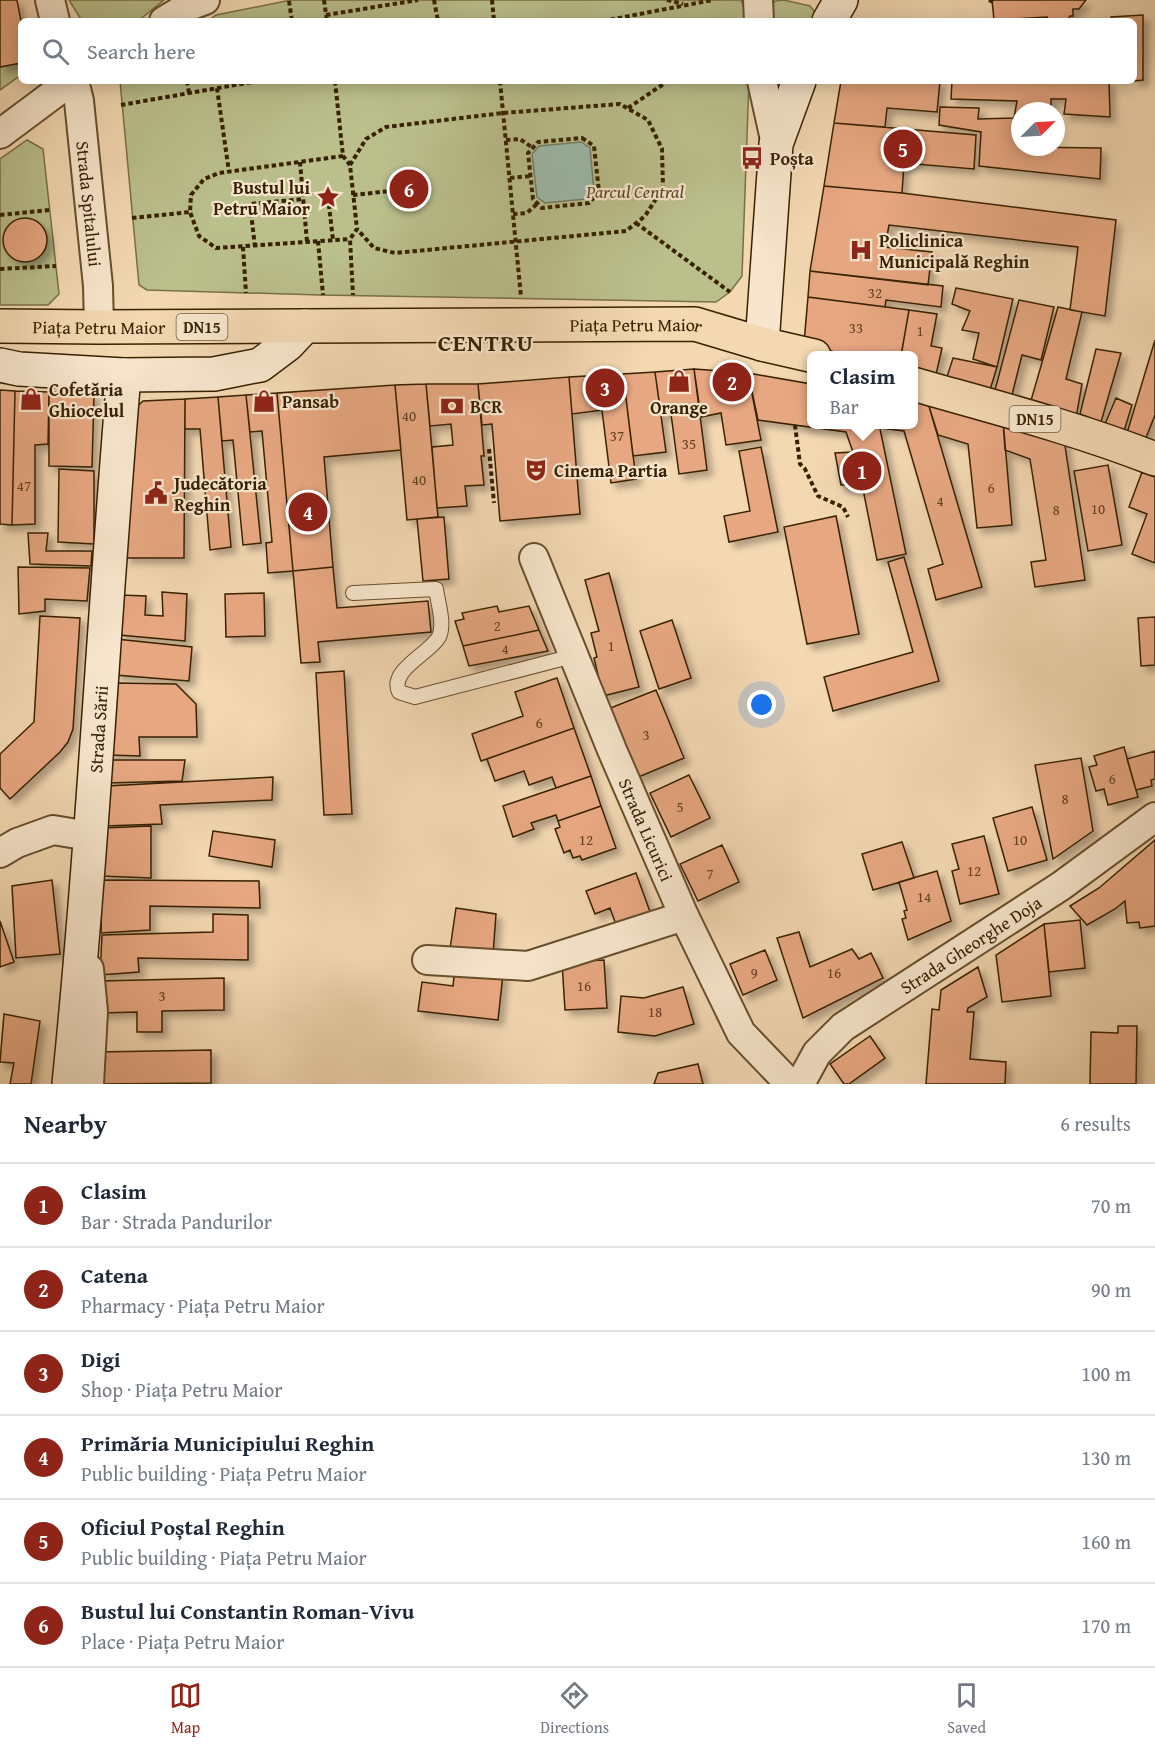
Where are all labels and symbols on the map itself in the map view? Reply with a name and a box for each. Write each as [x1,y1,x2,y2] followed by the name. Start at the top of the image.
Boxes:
[1011,102,1065,156] north arrow
[884,126,922,172] pin: 5
[70,140,109,268] street label: Strada Spitalului
[739,145,765,171] bus stop icon: Poșta
[770,145,815,172] place label: Poșta
[390,166,428,212] pin: 6
[213,174,311,222] place label: Bustul lui Petru Maior
[585,178,684,205] park label: Parcul Central
[315,184,341,210] place icon: Bustul lui Petru Maior
[879,227,1030,275] place label: Policlinica Municipală Reghin
[848,237,874,263] hospital icon: Policlinica Municipală Reghin
[868,282,882,303] house number: 32
[570,311,706,339] street label: Piața Petru Maior
[33,313,166,341] street label: Piața Petru Maior
[176,314,228,340] road number: DN15
[849,317,863,338] house number: 33
[916,320,924,341] house number: 1
[438,325,534,360] district label: CENTRU
[712,360,752,404] pin: 2
[586,366,624,410] pin: 3
[666,368,692,394] shop icon: Orange
[49,376,125,424] place label: Cofetăria Ghiocelul
[18,386,44,412] shop icon: Cofetăria Ghiocelul
[251,388,277,414] shop icon: Pansab
[282,388,339,415] place label: Pansab
[439,393,465,419] bank icon: BCR
[470,393,503,420] place label: BCR
[650,394,708,421] place label: Orange
[402,405,416,426] house number: 40
[1010,406,1060,432] road number: DN15
[610,425,624,446] house number: 37
[682,433,696,454] house number: 35
[842,448,882,494] pin: 1
[523,457,549,483] theatre icon: Cinema Partia
[554,457,668,484] place label: Cinema Partia
[412,469,426,490] house number: 40
[171,470,267,518] place label: Judecătoria Reghin
[17,475,31,496] house number: 47
[987,477,995,498] house number: 6
[143,480,169,506] public building icon: Judecătoria Reghin
[288,490,328,534] pin: 4
[936,490,944,511] house number: 4
[1091,498,1105,519] house number: 10
[1052,499,1060,520] house number: 8
[493,615,501,636] house number: 2
[607,635,615,656] house number: 1
[501,638,509,659] house number: 4
[81,684,115,774] street label: Strada Sării
[747,690,776,719] your location
[535,712,543,733] house number: 6
[642,724,650,745] house number: 3
[1108,768,1116,789] house number: 6
[612,774,681,885] street label: Strada Licurici
[1061,788,1069,809] house number: 8
[676,796,684,817] house number: 5
[579,829,593,850] house number: 12
[1013,829,1027,850] house number: 10
[967,860,981,881] house number: 12
[706,863,714,884] house number: 7
[917,886,931,907] house number: 14
[894,888,1047,1000] street label: Strada Gheorghe Doja
[750,962,758,983] house number: 9
[827,962,841,983] house number: 16
[577,975,591,996] house number: 16
[158,985,166,1006] house number: 3
[648,1001,662,1022] house number: 18

